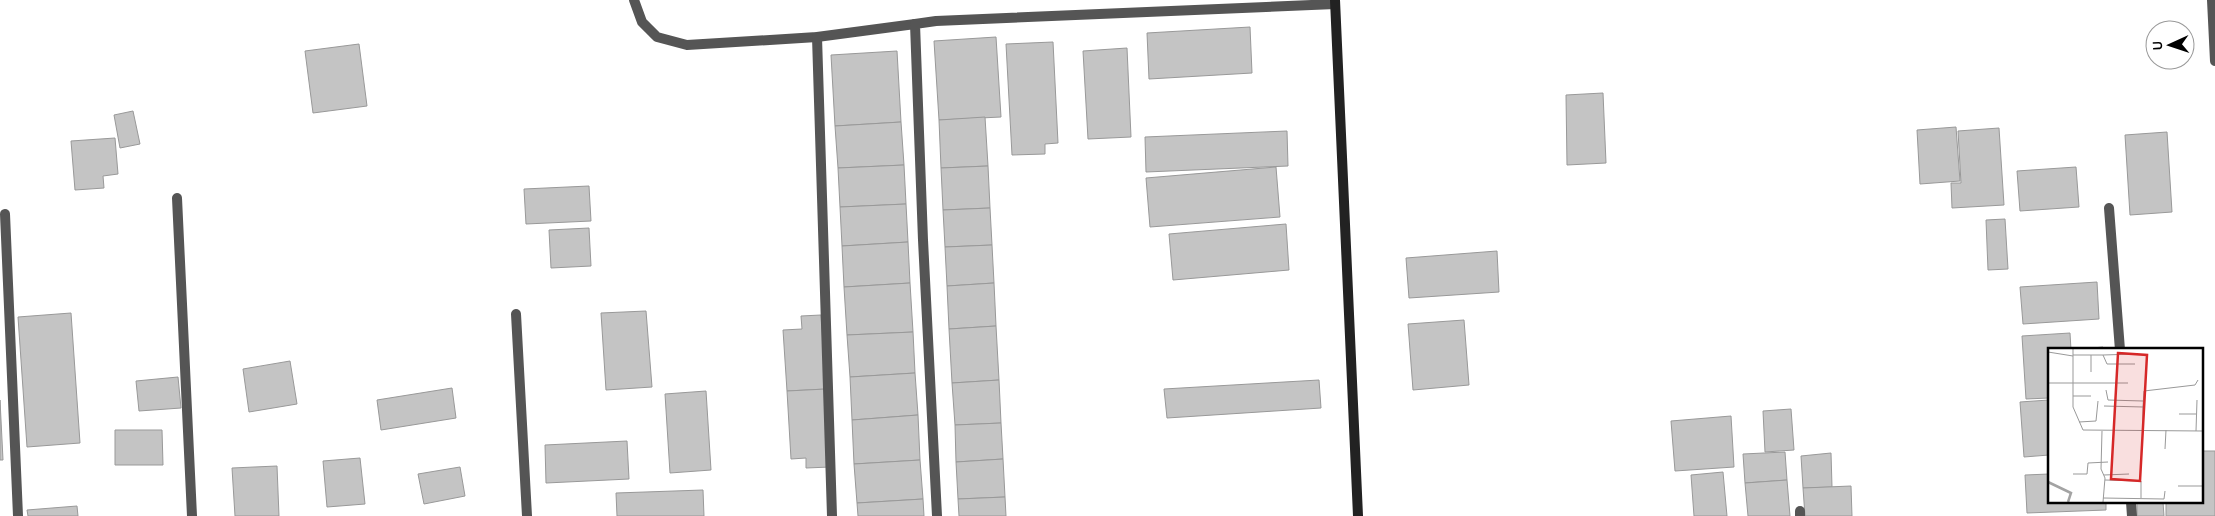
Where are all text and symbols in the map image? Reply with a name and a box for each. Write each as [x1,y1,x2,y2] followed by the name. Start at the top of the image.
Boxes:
[2145,20,2195,70] north arrow
[2149,40,2166,51] text: U
[2048,348,2202,504] inset map

